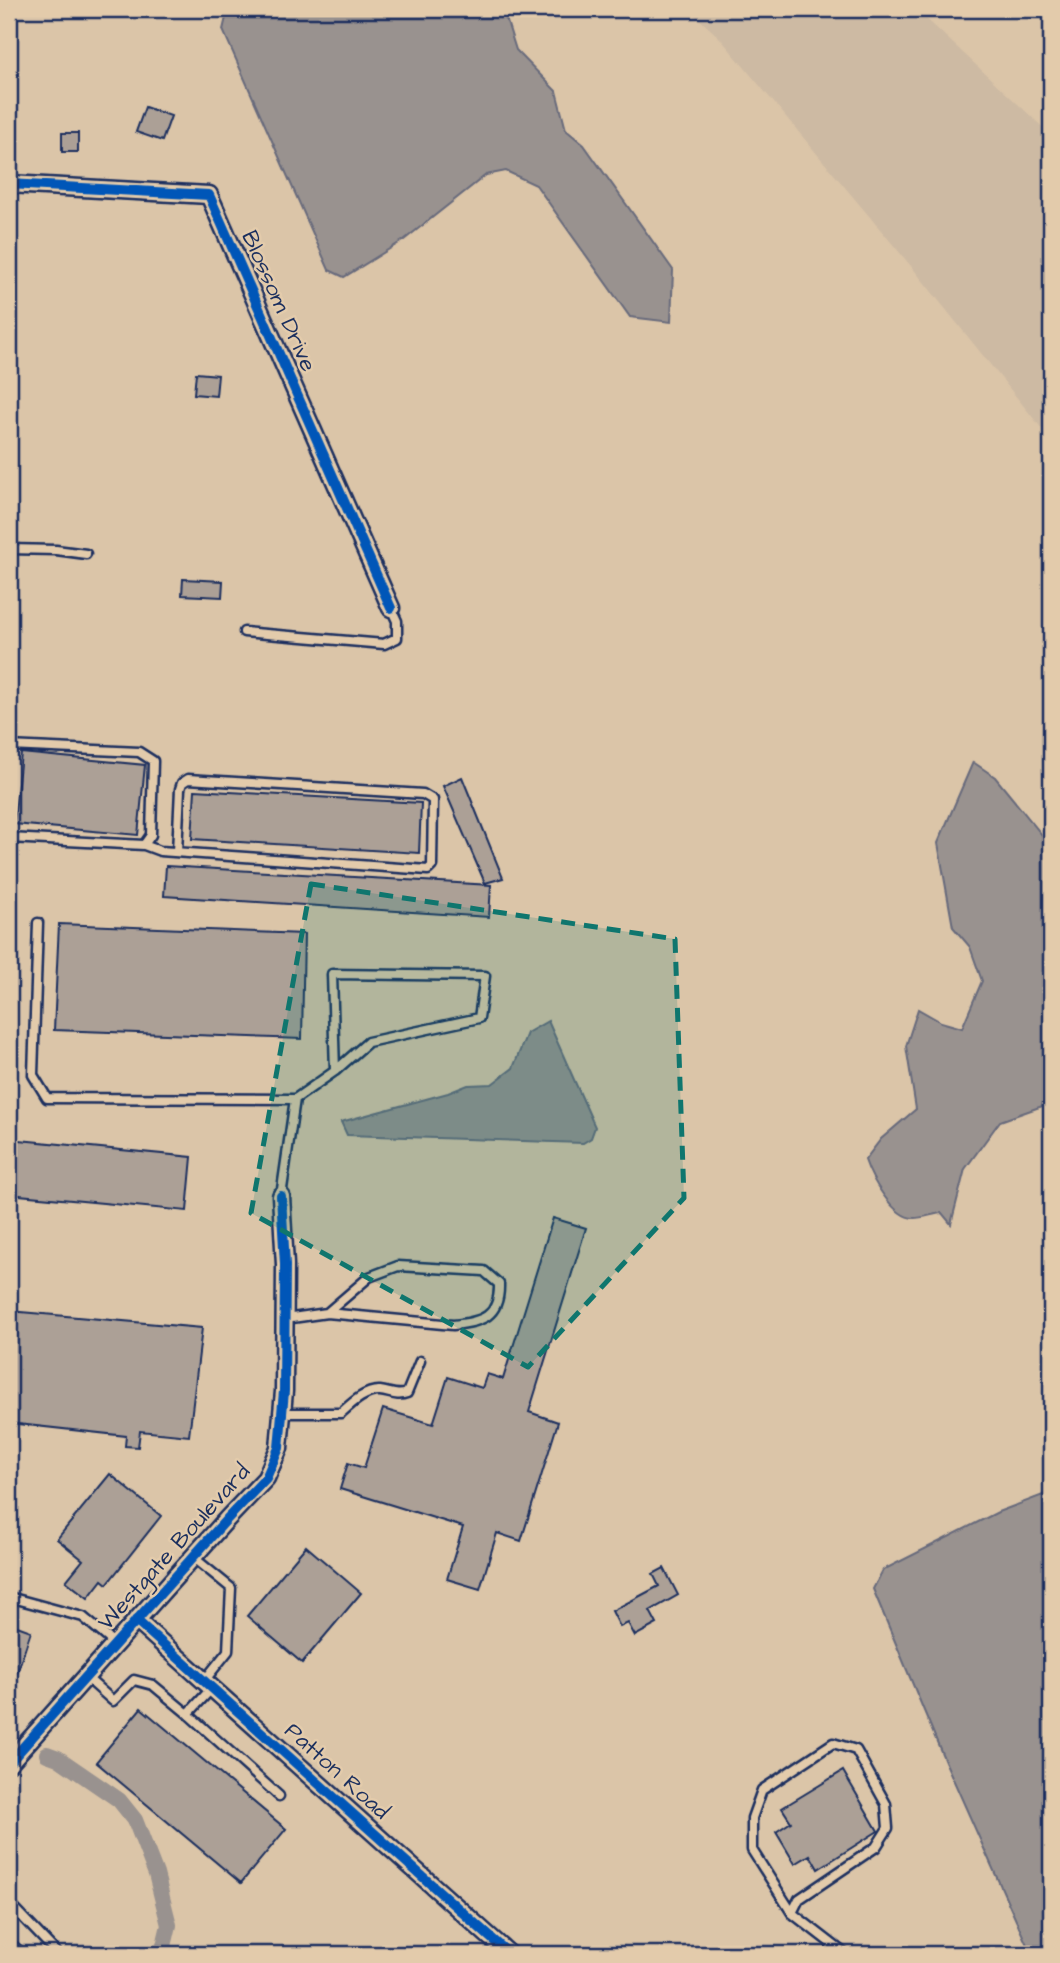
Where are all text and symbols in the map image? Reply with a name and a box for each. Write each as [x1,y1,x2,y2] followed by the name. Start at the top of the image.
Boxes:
[234,225,324,377] street label: Blossom Drive
[90,1456,259,1638] street label: Westgate Boulevard
[277,1715,397,1827] street label: Patton Road

